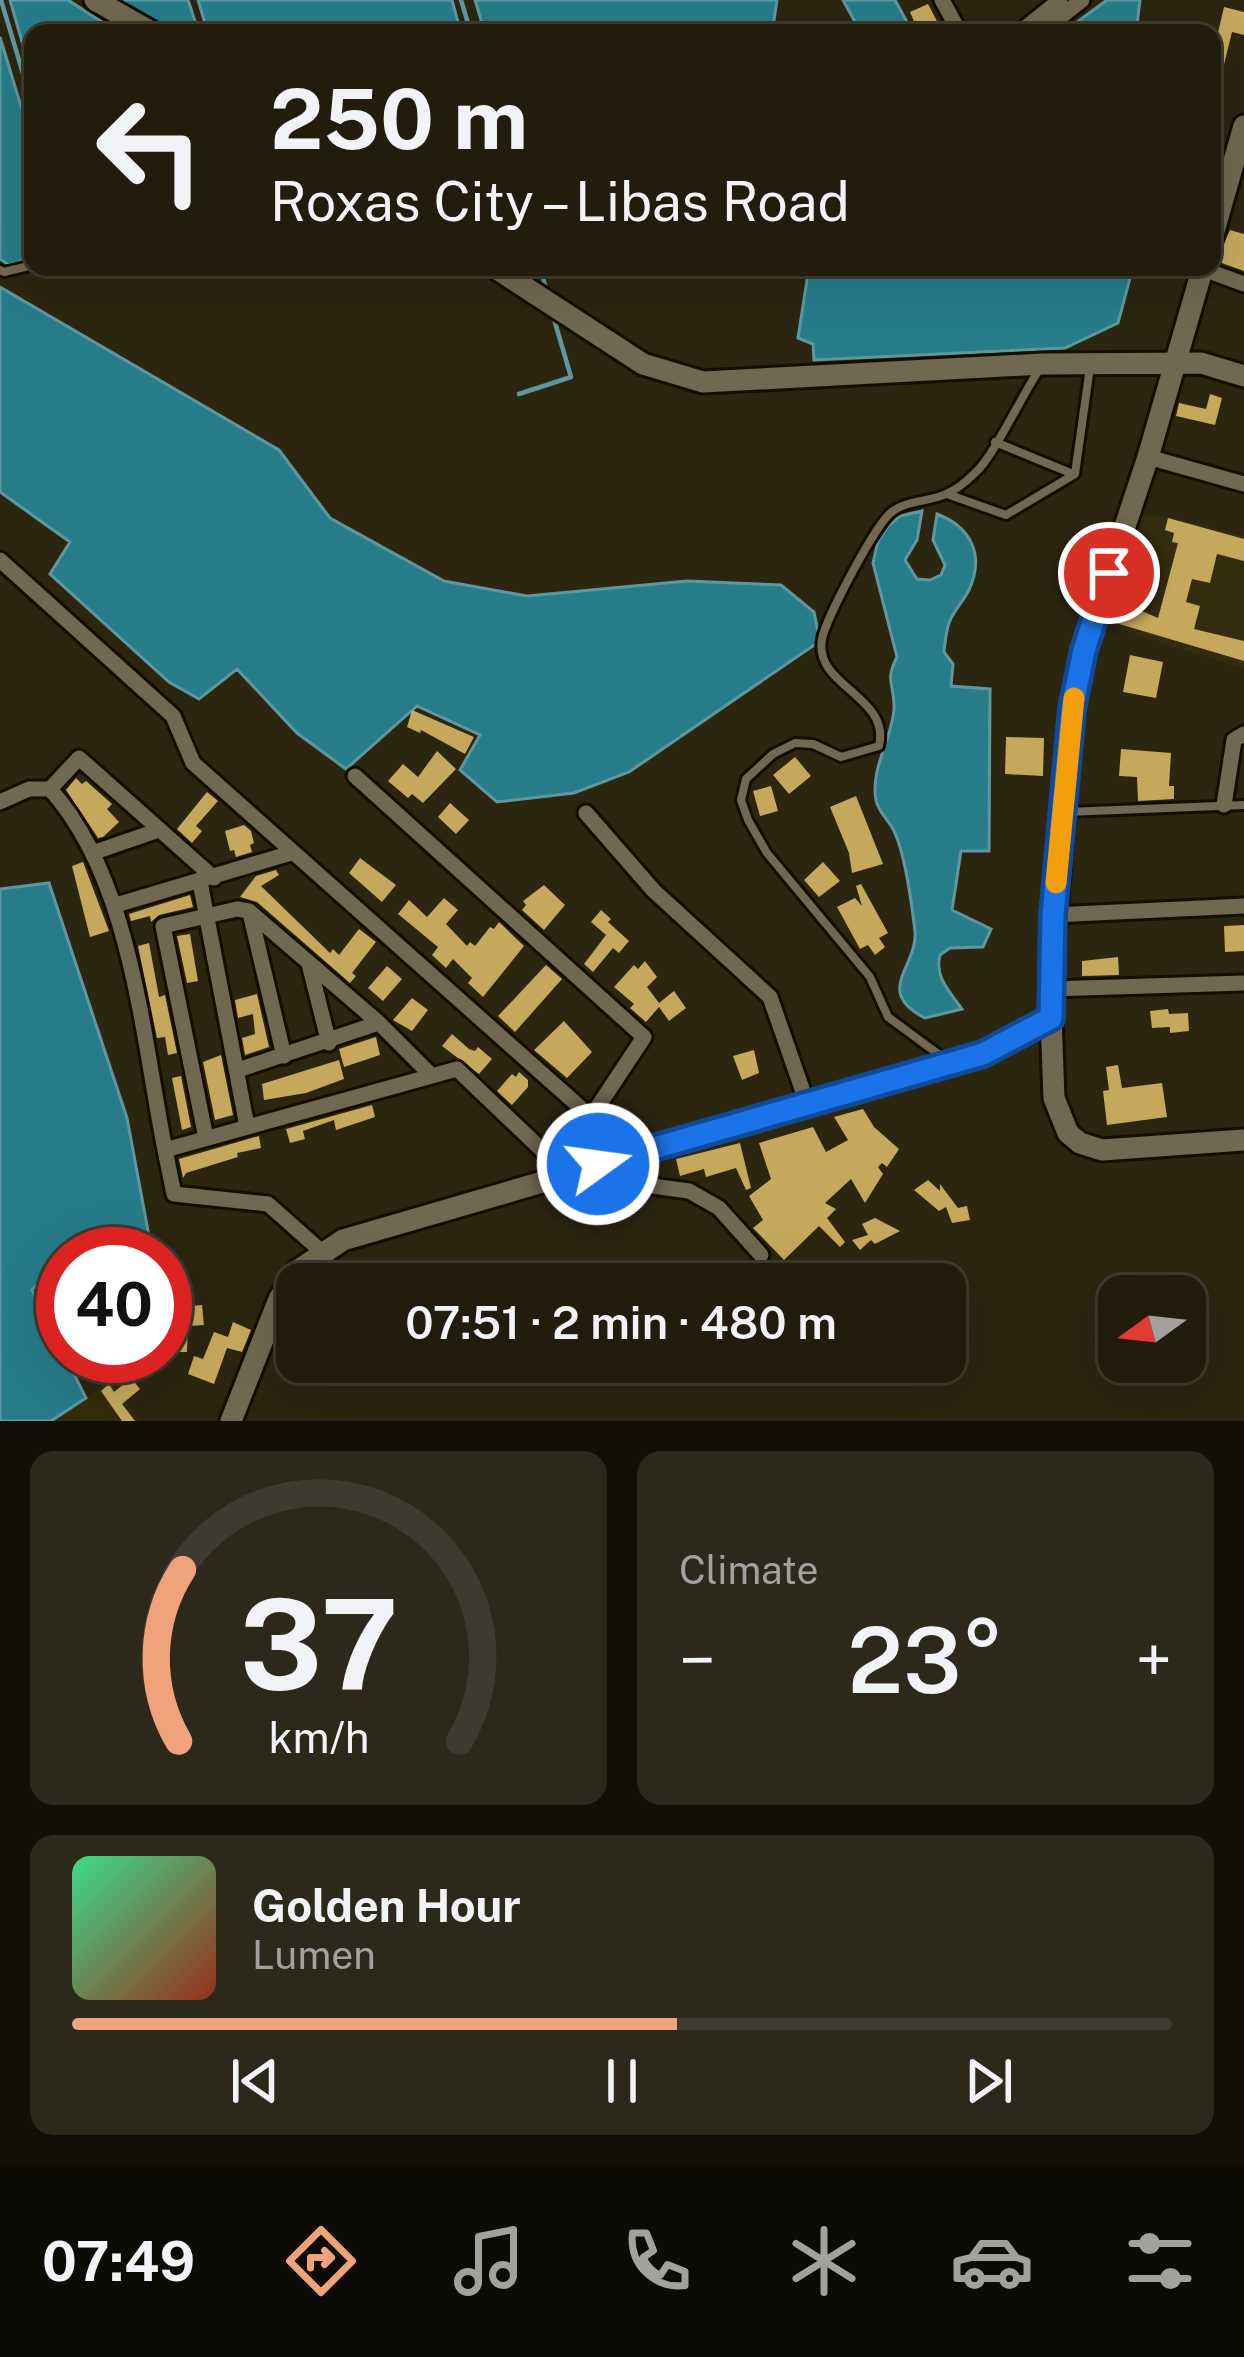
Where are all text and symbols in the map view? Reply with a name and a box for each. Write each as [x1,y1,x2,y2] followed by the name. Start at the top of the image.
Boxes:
[270,69,528,168] text: 250 m
[72,72,228,228] icon: left
[270,170,850,233] text: Roxas City – Libas Road
[1058,522,1160,624] pin
[1076,540,1142,606] icon: arrive
[535,1101,661,1227] position arrow
[36,1227,192,1383] speed limit sign: 40
[1098,1275,1206,1383] north arrow
[1098,1275,1206,1383] map controls
[405,1296,837,1349] text: 07:51 · 2 min · 480 m
[679,1547,819,1593] text: Climate
[239,1571,398,1718] text: 37
[847,1607,1004,1713] text: 23°
[679,1621,716,1699] text: −
[1135,1621,1172,1699] text: +
[268,1712,369,1763] text: km/h
[252,1879,521,1932] text: Golden Hour
[252,1932,376,1978] text: Lumen
[222,2048,288,2114] icon: previous
[589,2048,655,2114] icon: pause
[956,2048,1022,2114] icon: next
[279,2219,363,2303] icon: directions
[447,2219,531,2303] icon: music
[615,2219,699,2303] icon: phone
[782,2219,866,2303] icon: climate
[950,2219,1034,2303] icon: car
[1118,2219,1202,2303] icon: filters
[42,2230,195,2293] text: 07:49

